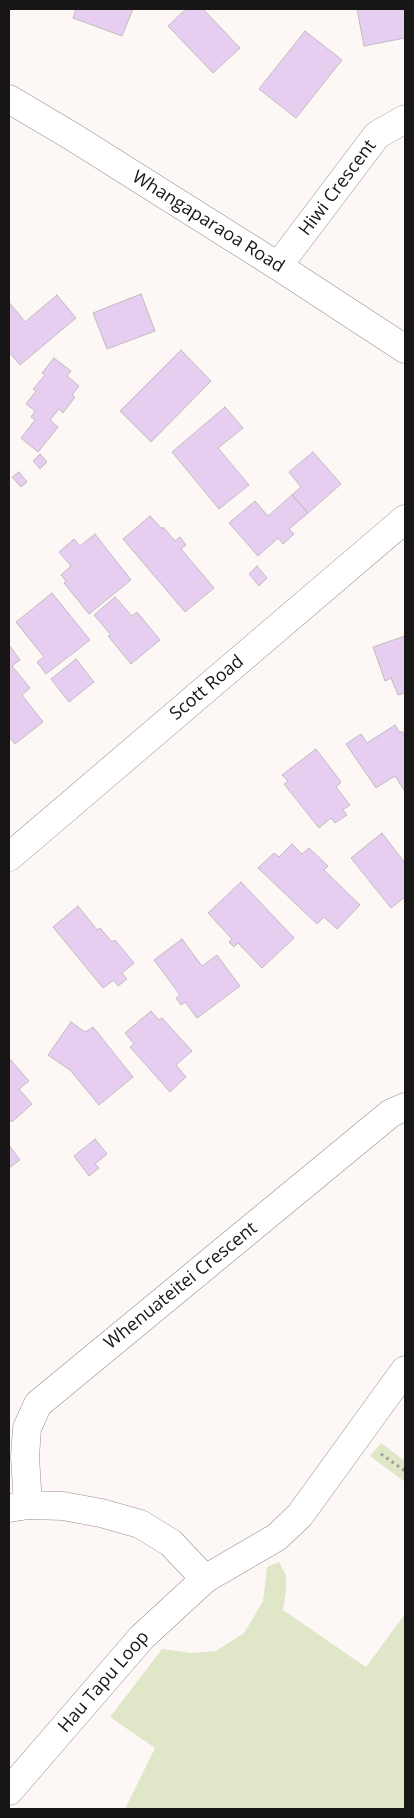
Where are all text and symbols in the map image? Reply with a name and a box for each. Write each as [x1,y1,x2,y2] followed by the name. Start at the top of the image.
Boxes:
[295,136,381,240] street label: Hiwi Crescent
[128,166,288,278] street label: Whangaparaoa Road
[166,651,248,725] street label: Scott Road
[100,1218,262,1354] street label: Whenuateitei Crescent
[54,1627,154,1737] street label: Hau Tapu Loop

